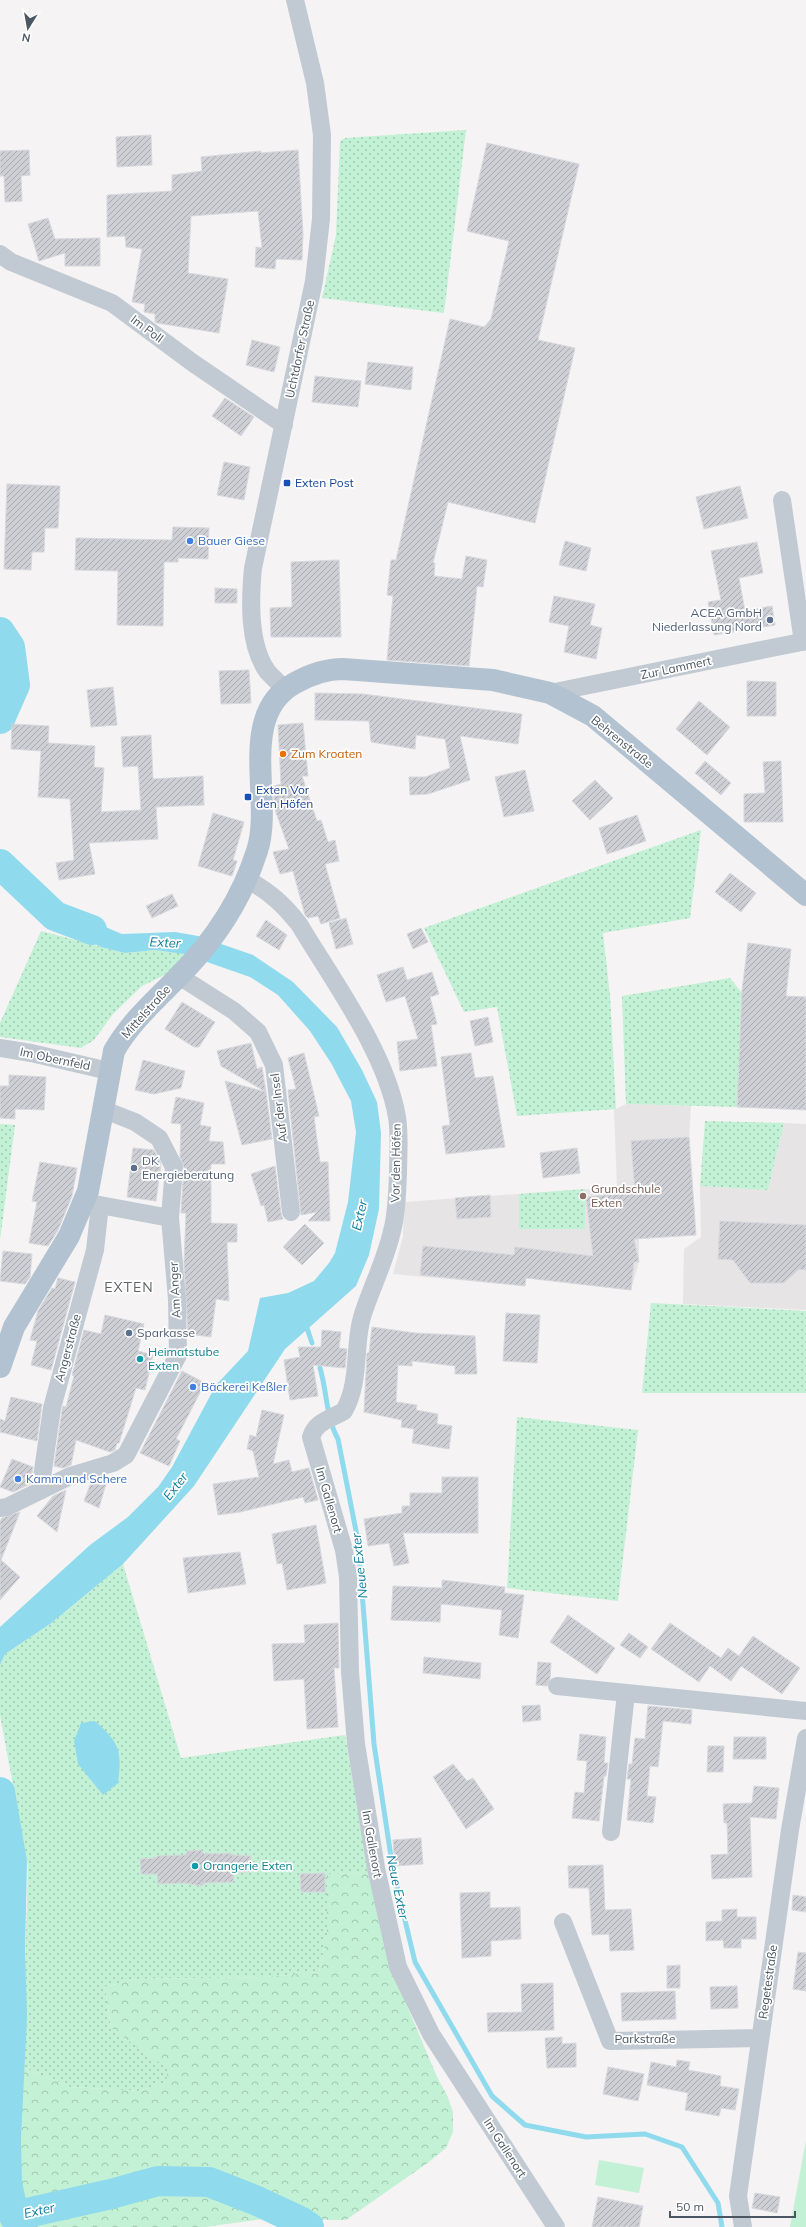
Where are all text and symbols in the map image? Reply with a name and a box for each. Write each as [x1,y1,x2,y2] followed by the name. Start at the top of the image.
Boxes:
[8,8,48,48] north arrow
[21,30,32,45] text: N
[282,299,317,399] street label: Uchtdorfer Straße
[128,312,167,346] street label: Im Poll
[295,475,354,490] place label: Exten Post
[282,478,292,488] marker: Exten Post
[198,533,265,548] place label: Bauer Giese
[185,536,195,546] marker: Bauer Giese
[652,605,762,634] place label: ACEA GmbH Niederlassung Nord
[765,615,775,625] marker: ACEA GmbH Niederlassung Nord
[639,653,713,682] street label: Zur Lammert
[588,712,656,771] street label: Behrenstraße
[291,746,362,761] place label: Zum Kroaten
[278,749,288,759] marker: Zum Kroaten
[256,782,313,811] place label: Exten Vor den Höfen
[243,792,253,802] marker: Exten Vor den Höfen
[149,933,182,951] water label: Exter
[118,982,173,1041] street label: Mittelstraße
[19,1044,92,1073] street label: Im Obernfeld
[267,1073,290,1144] street label: Auf der Insel
[387,1123,404,1203] street label: Vor den Höfen
[142,1153,234,1182] place label: DK Energieberatung
[129,1163,139,1173] marker: DK Energieberatung
[591,1181,661,1210] place label: Grundschule Exten
[578,1191,588,1201] marker: Grundschule Exten
[348,1197,371,1232] water label: Exter
[166,1261,183,1319] street label: Am Anger
[104,1278,154,1296] district label: EXTEN
[51,1312,84,1383] street label: Angerstraße
[137,1325,195,1340] place label: Sparkasse
[124,1328,134,1338] marker: Sparkasse
[148,1344,219,1373] place label: Heimatstube Exten
[135,1354,145,1364] marker: Heimatstube Exten
[201,1379,288,1394] place label: Bäckerei Keßler
[188,1382,198,1392] marker: Bäckerei Keßler
[313,1465,346,1534] street label: Im Gallenort
[159,1468,192,1503] water label: Exter
[26,1471,127,1486] place label: Kamm und Schere
[13,1474,23,1484] marker: Kamm und Schere
[347,1531,370,1599] water label: Neue Exter
[359,1809,386,1879] street label: Im Gallenort
[383,1853,413,1922] water label: Neue Exter
[203,1858,293,1873] place label: Orangerie Exten
[190,1861,200,1871] marker: Orangerie Exten
[755,1944,780,2020] street label: Regetestraße
[615,2031,675,2046] street label: Parkstraße
[481,2115,530,2180] street label: Im Gallenort
[670,2193,795,2219] scale bar
[22,2198,57,2221] water label: Exter
[676,2199,704,2214] text: 50 m

